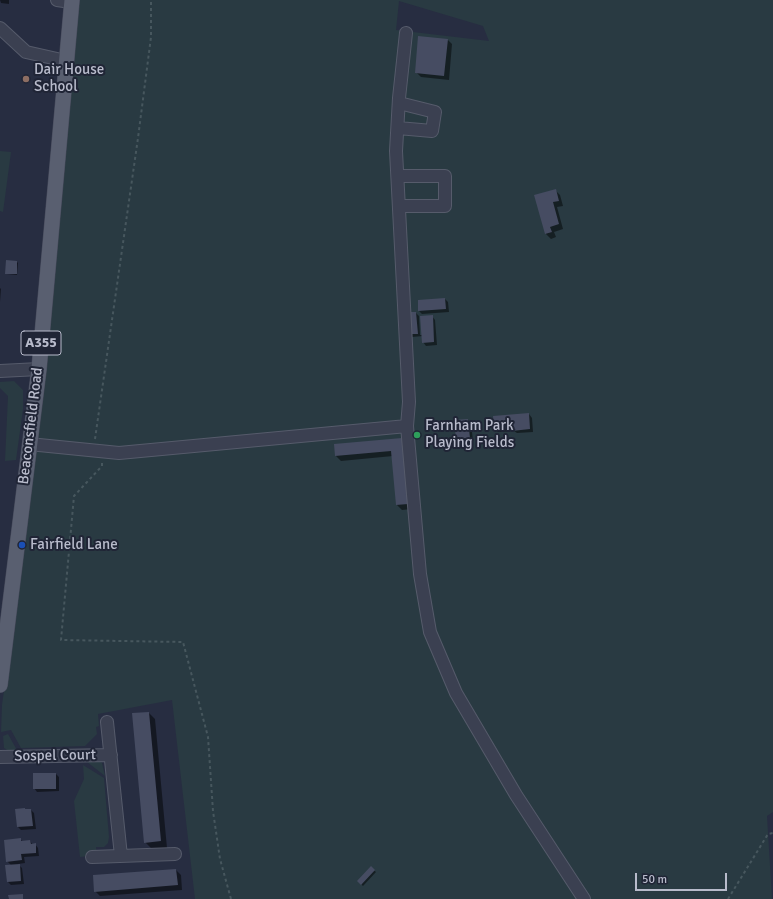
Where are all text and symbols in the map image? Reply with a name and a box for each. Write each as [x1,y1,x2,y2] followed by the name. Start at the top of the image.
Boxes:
[34,61,104,96] place label: Dair House School
[21,74,31,84] marker: Dair House School
[21,331,61,355] road number: A355
[15,367,47,485] street label: Beaconsfield Road
[425,417,514,452] place label: Farnham Park Playing Fields
[412,430,422,440] marker: Farnham Park Playing Fields
[30,536,118,554] place label: Fairfield Lane
[17,540,27,550] marker: Fairfield Lane
[14,746,96,766] street label: Sospel Court
[637,865,729,891] scale bar
[642,872,667,887] text: 50 m

